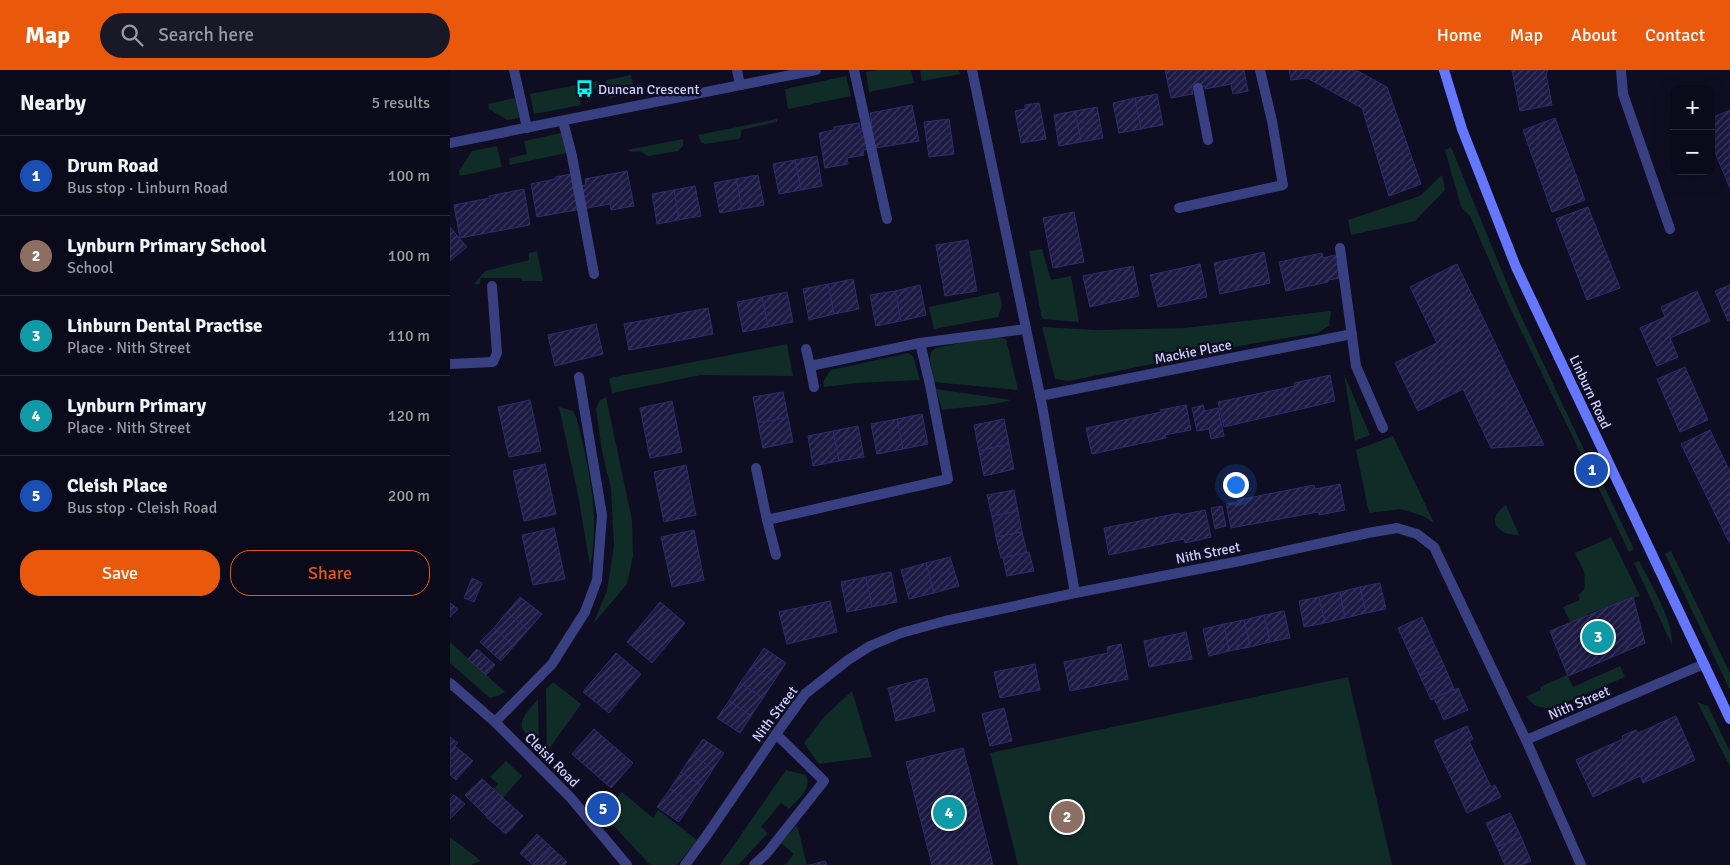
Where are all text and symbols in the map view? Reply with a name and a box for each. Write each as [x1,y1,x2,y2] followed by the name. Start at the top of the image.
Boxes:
[100,13,450,58] search box
[25,20,70,50] text: Map
[118,21,146,49] icon: search
[158,23,254,47] text: Search here
[1437,24,1482,46] text: Home
[1510,24,1543,46] text: Map
[1571,24,1617,46] text: About
[1645,24,1705,46] text: Contact
[574,79,594,99] bus stop icon: Duncan Crescent
[598,81,699,98] place label: Duncan Crescent
[1670,85,1715,175] map controls
[1670,85,1715,130] button: +
[20,90,86,116] text: Nearby
[371,93,430,113] text: 5 results
[1670,130,1715,175] button: −
[67,154,158,178] text: Drum Road
[32,166,40,186] text: 1
[388,166,430,186] text: 100 m
[67,178,228,198] text: Bus stop · Linburn Road
[67,234,266,258] text: Lynburn Primary School
[32,246,40,266] text: 2
[388,246,430,266] text: 100 m
[67,258,113,278] text: School
[67,314,263,338] text: Linburn Dental Practise
[32,326,40,346] text: 3
[388,326,430,346] text: 110 m
[1153,336,1233,368] street label: Mackie Place
[67,338,191,358] text: Place · Nith Street
[1566,352,1614,432] street label: Linburn Road
[67,394,206,418] text: Lynburn Primary
[32,406,40,426] text: 4
[388,406,430,426] text: 120 m
[67,418,191,438] text: Place · Nith Street
[1576,451,1608,489] pin: 1
[1223,472,1249,498] your location
[67,474,168,498] text: Cleish Place
[32,486,40,506] text: 5
[388,486,430,506] text: 200 m
[67,498,217,518] text: Bus stop · Cleish Road
[1174,538,1242,568] street label: Nith Street
[20,550,220,596] button: Save
[230,550,430,596] button: Share
[1582,618,1614,656] pin: 3
[1546,682,1612,724] street label: Nith Street
[749,683,801,745] street label: Nith Street
[521,729,583,791] street label: Cleish Road
[587,790,619,828] pin: 5
[933,794,965,832] pin: 4
[1051,798,1083,836] pin: 2

